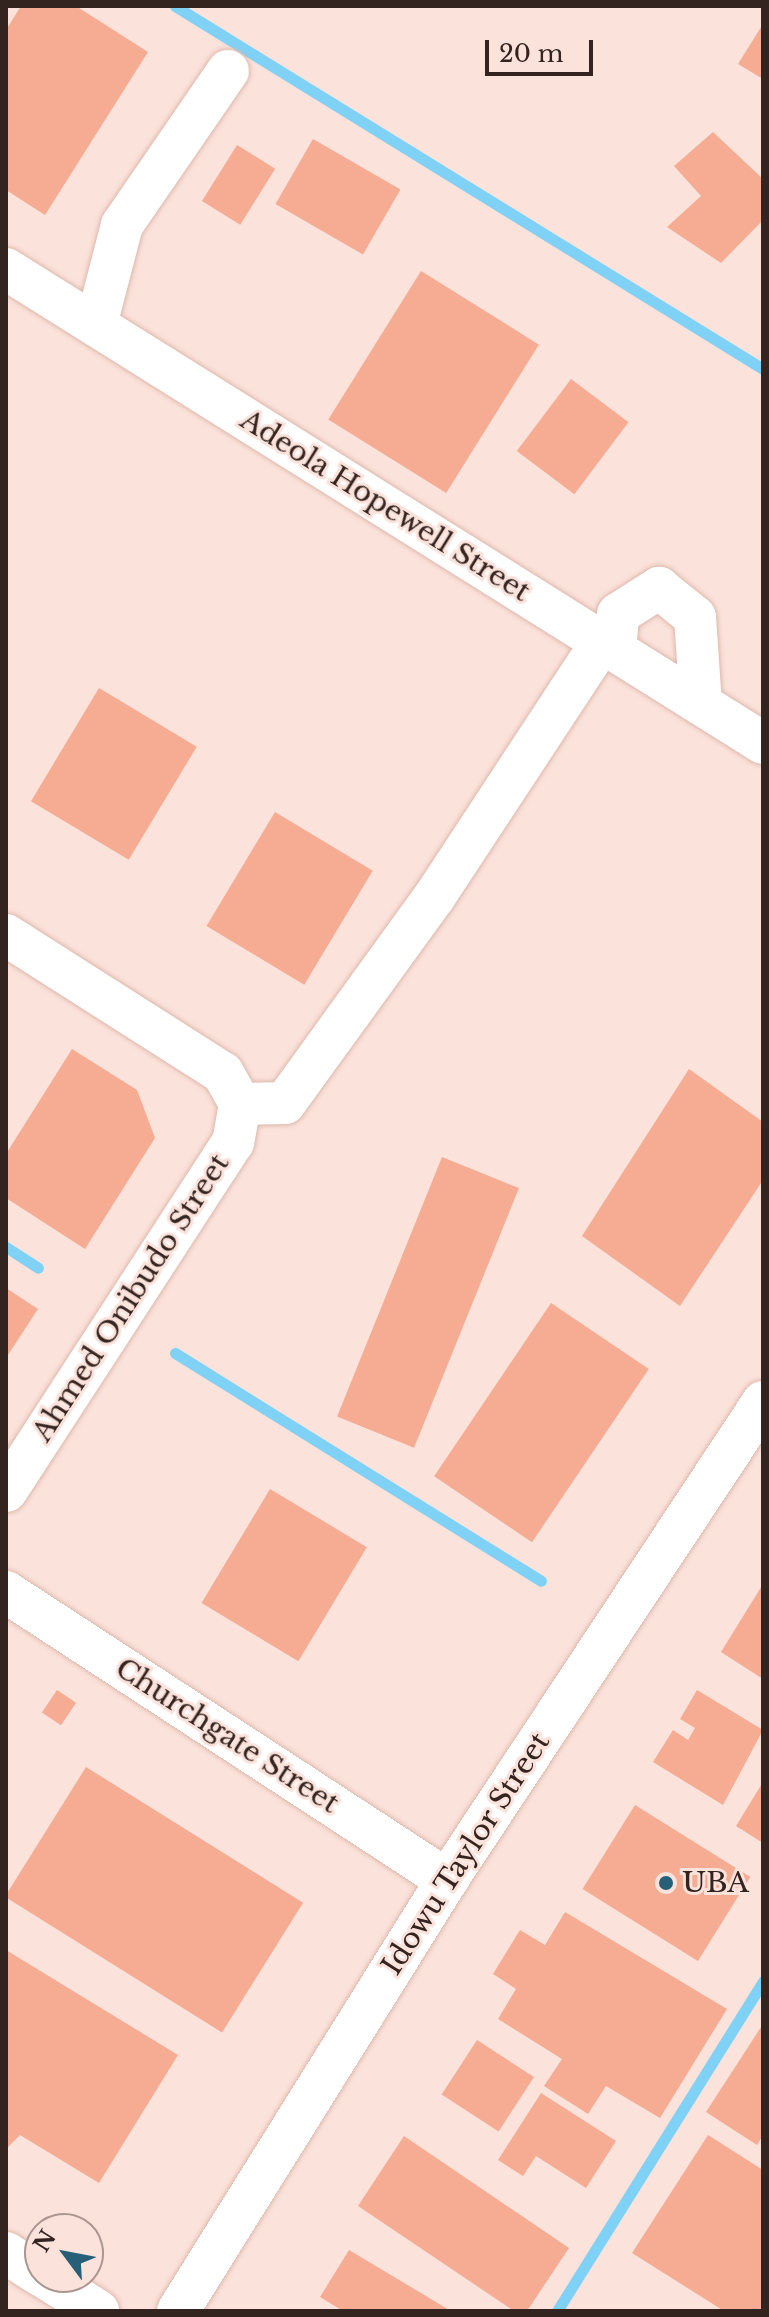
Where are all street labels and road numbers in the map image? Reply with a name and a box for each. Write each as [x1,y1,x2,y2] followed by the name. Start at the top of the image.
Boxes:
[234,403,536,609] street label: Adeola Hopewell Street
[25,1148,237,1448] street label: Ahmed Onibudo Street
[109,1651,345,1821] street label: Churchgate Street
[375,1726,557,1982] street label: Idowu Taylor Street

